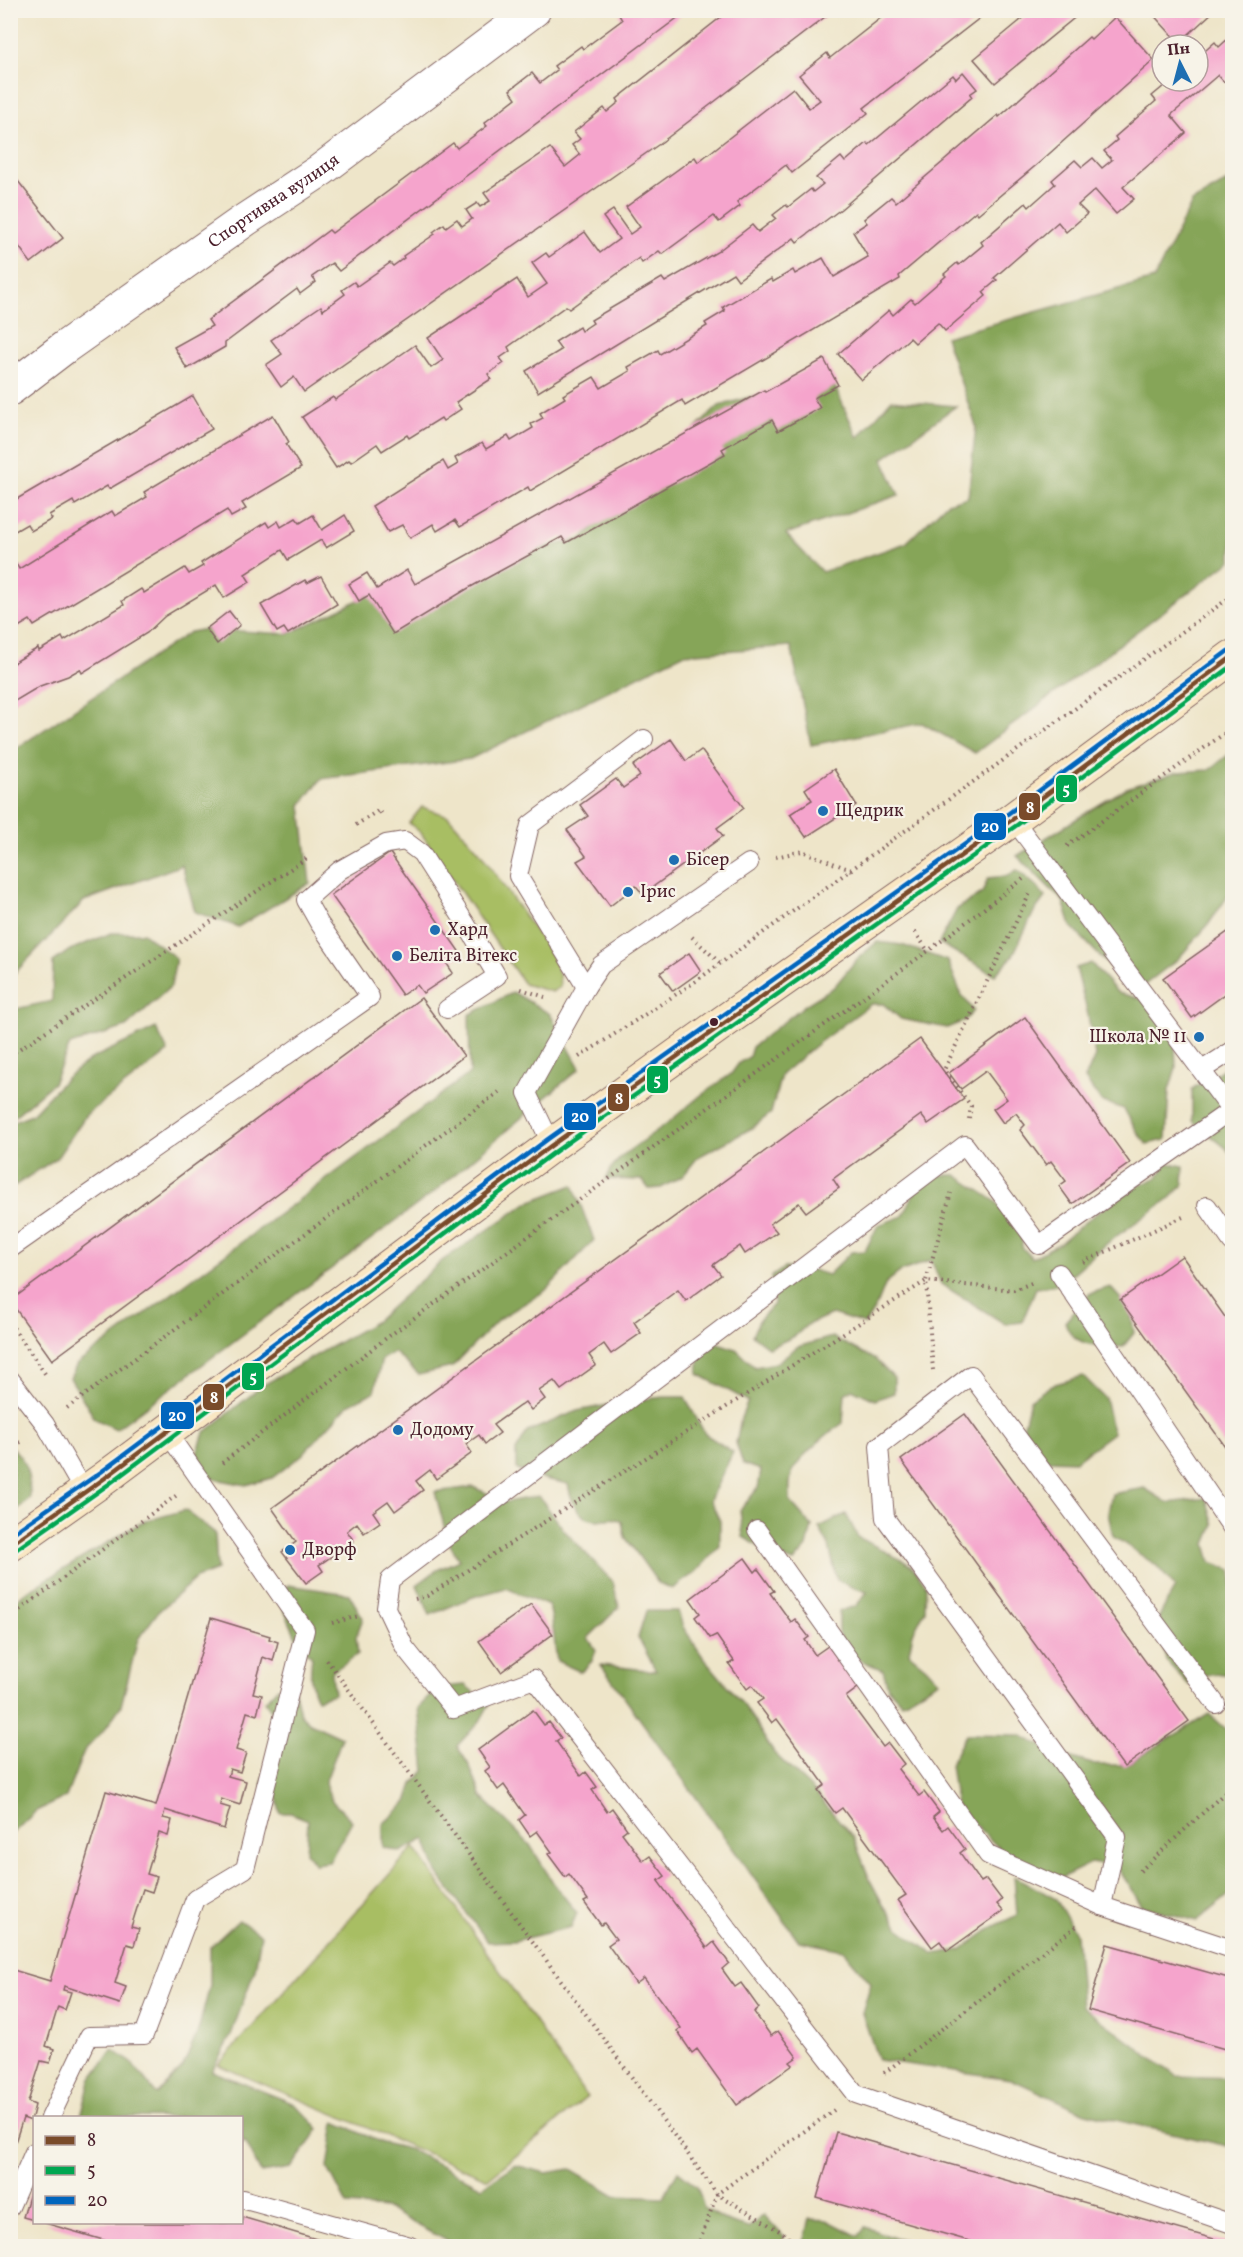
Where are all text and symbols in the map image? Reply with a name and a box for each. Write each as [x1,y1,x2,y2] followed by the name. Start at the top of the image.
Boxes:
[1150,33,1210,93] north arrow
[1166,38,1191,62] text: Пн
[203,148,345,255] street label: Спортивна вулиця
[1055,774,1078,803] line badge: 5
[1062,779,1070,801] text: 5
[1018,792,1041,821] line badge: 8
[1026,798,1034,820] text: 8
[835,799,904,824] place label: Щедрик
[816,804,830,818] marker: Щедрик
[973,812,1007,841] line badge: 20
[981,817,999,839] text: 20
[686,848,729,873] place label: Бісер
[667,853,681,867] marker: Бісер
[640,880,676,905] place label: Ірис
[621,885,635,899] marker: Ірис
[447,918,488,943] place label: Хард
[428,923,442,937] marker: Хард
[409,944,517,969] place label: Беліта Вітекс
[390,949,404,963] marker: Беліта Вітекс
[708,1016,720,1028] unlabelled marker
[1089,1025,1187,1050] place label: Школа № 11
[1192,1030,1206,1044] marker: Школа № 11
[646,1065,669,1094] line badge: 5
[653,1070,661,1092] text: 5
[607,1083,630,1112] line badge: 8
[615,1089,623,1111] text: 8
[563,1102,597,1131] line badge: 20
[571,1107,589,1129] text: 20
[241,1362,265,1391] line badge: 5
[249,1367,257,1389] text: 5
[202,1383,225,1411] line badge: 8
[210,1388,218,1410] text: 8
[160,1401,195,1430] line badge: 20
[168,1406,186,1428] text: 20
[410,1418,474,1443] place label: Додому
[391,1423,405,1437] marker: Додому
[302,1538,357,1563] place label: Дворф
[283,1543,297,1557] marker: Дворф
[33,2116,243,2224] legend
[87,2129,96,2154] text: 8
[87,2159,96,2184] text: 5
[87,2189,107,2214] text: 20

